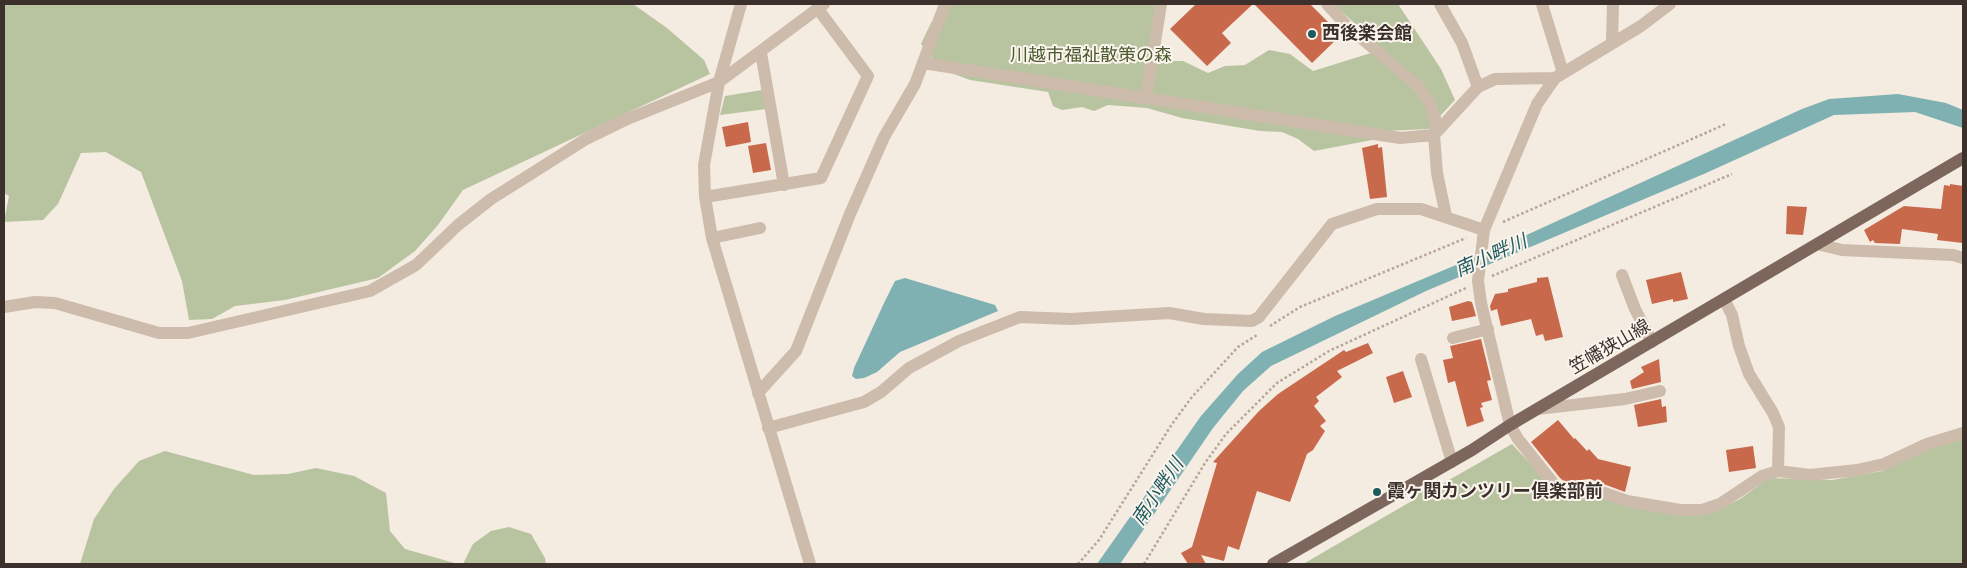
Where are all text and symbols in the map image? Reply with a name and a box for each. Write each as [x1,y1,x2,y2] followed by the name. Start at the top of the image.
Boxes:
[1322,23,1412,45] place label: 西後楽会館
[1306,28,1318,40] marker: 西後楽会館
[1010,45,1172,67] park label: 川越市福祉散策の森
[1452,230,1530,282] water label: 南小畔川
[1566,315,1654,379] street label: 笠幡狭山線
[1127,454,1189,530] water label: 南小畔川
[1387,481,1603,503] place label: 霞ヶ関カンツリー倶楽部前
[1371,486,1383,498] marker: 霞ヶ関カンツリー倶楽部前

